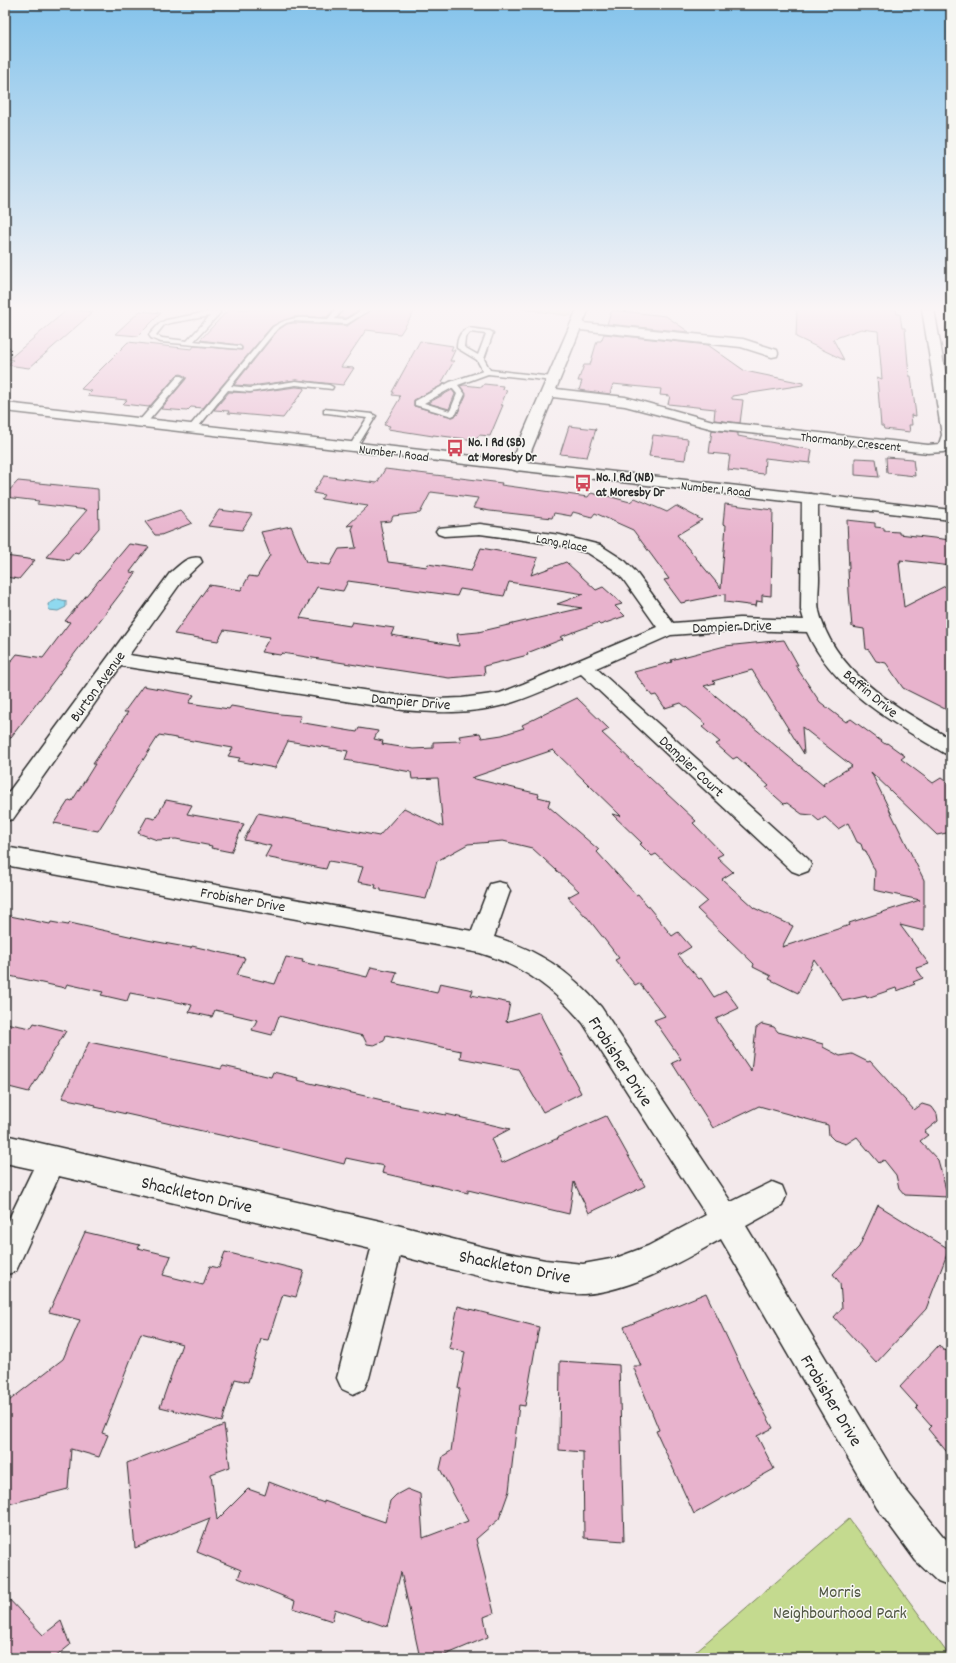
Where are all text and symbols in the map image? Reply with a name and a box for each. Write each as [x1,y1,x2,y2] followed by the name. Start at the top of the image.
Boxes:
[800,429,902,458] street label: Thormanby Crescent
[468,434,538,468] place label: No. 1 Rd (SB) at Moresby Dr
[445,438,465,458] bus stop icon: No. 1 Rd (SB) at Moresby Dr
[358,441,430,468] street label: Number 1 Road
[596,469,666,503] place label: No. 1 Rd (NB) at Moresby Dr
[573,473,593,493] bus stop icon: No. 1 Rd (NB) at Moresby Dr
[680,477,752,504] street label: Number 1 Road
[534,530,589,559] street label: Lang Place
[692,616,772,640] street label: Dampier Drive
[65,647,132,727] street label: Burton Avenue
[837,665,902,724] street label: Baffin Drive
[370,689,452,717] street label: Dampier Drive
[653,731,728,804] street label: Dampier Court
[198,883,287,919] street label: Frobisher Drive
[580,1012,657,1112] street label: Frobisher Drive
[138,1172,254,1221] street label: Shackleton Drive
[457,1245,573,1292] street label: Shackleton Drive
[793,1351,867,1452] street label: Frobisher Drive
[773,1581,907,1627] park label: Morris Neighbourhood Park

